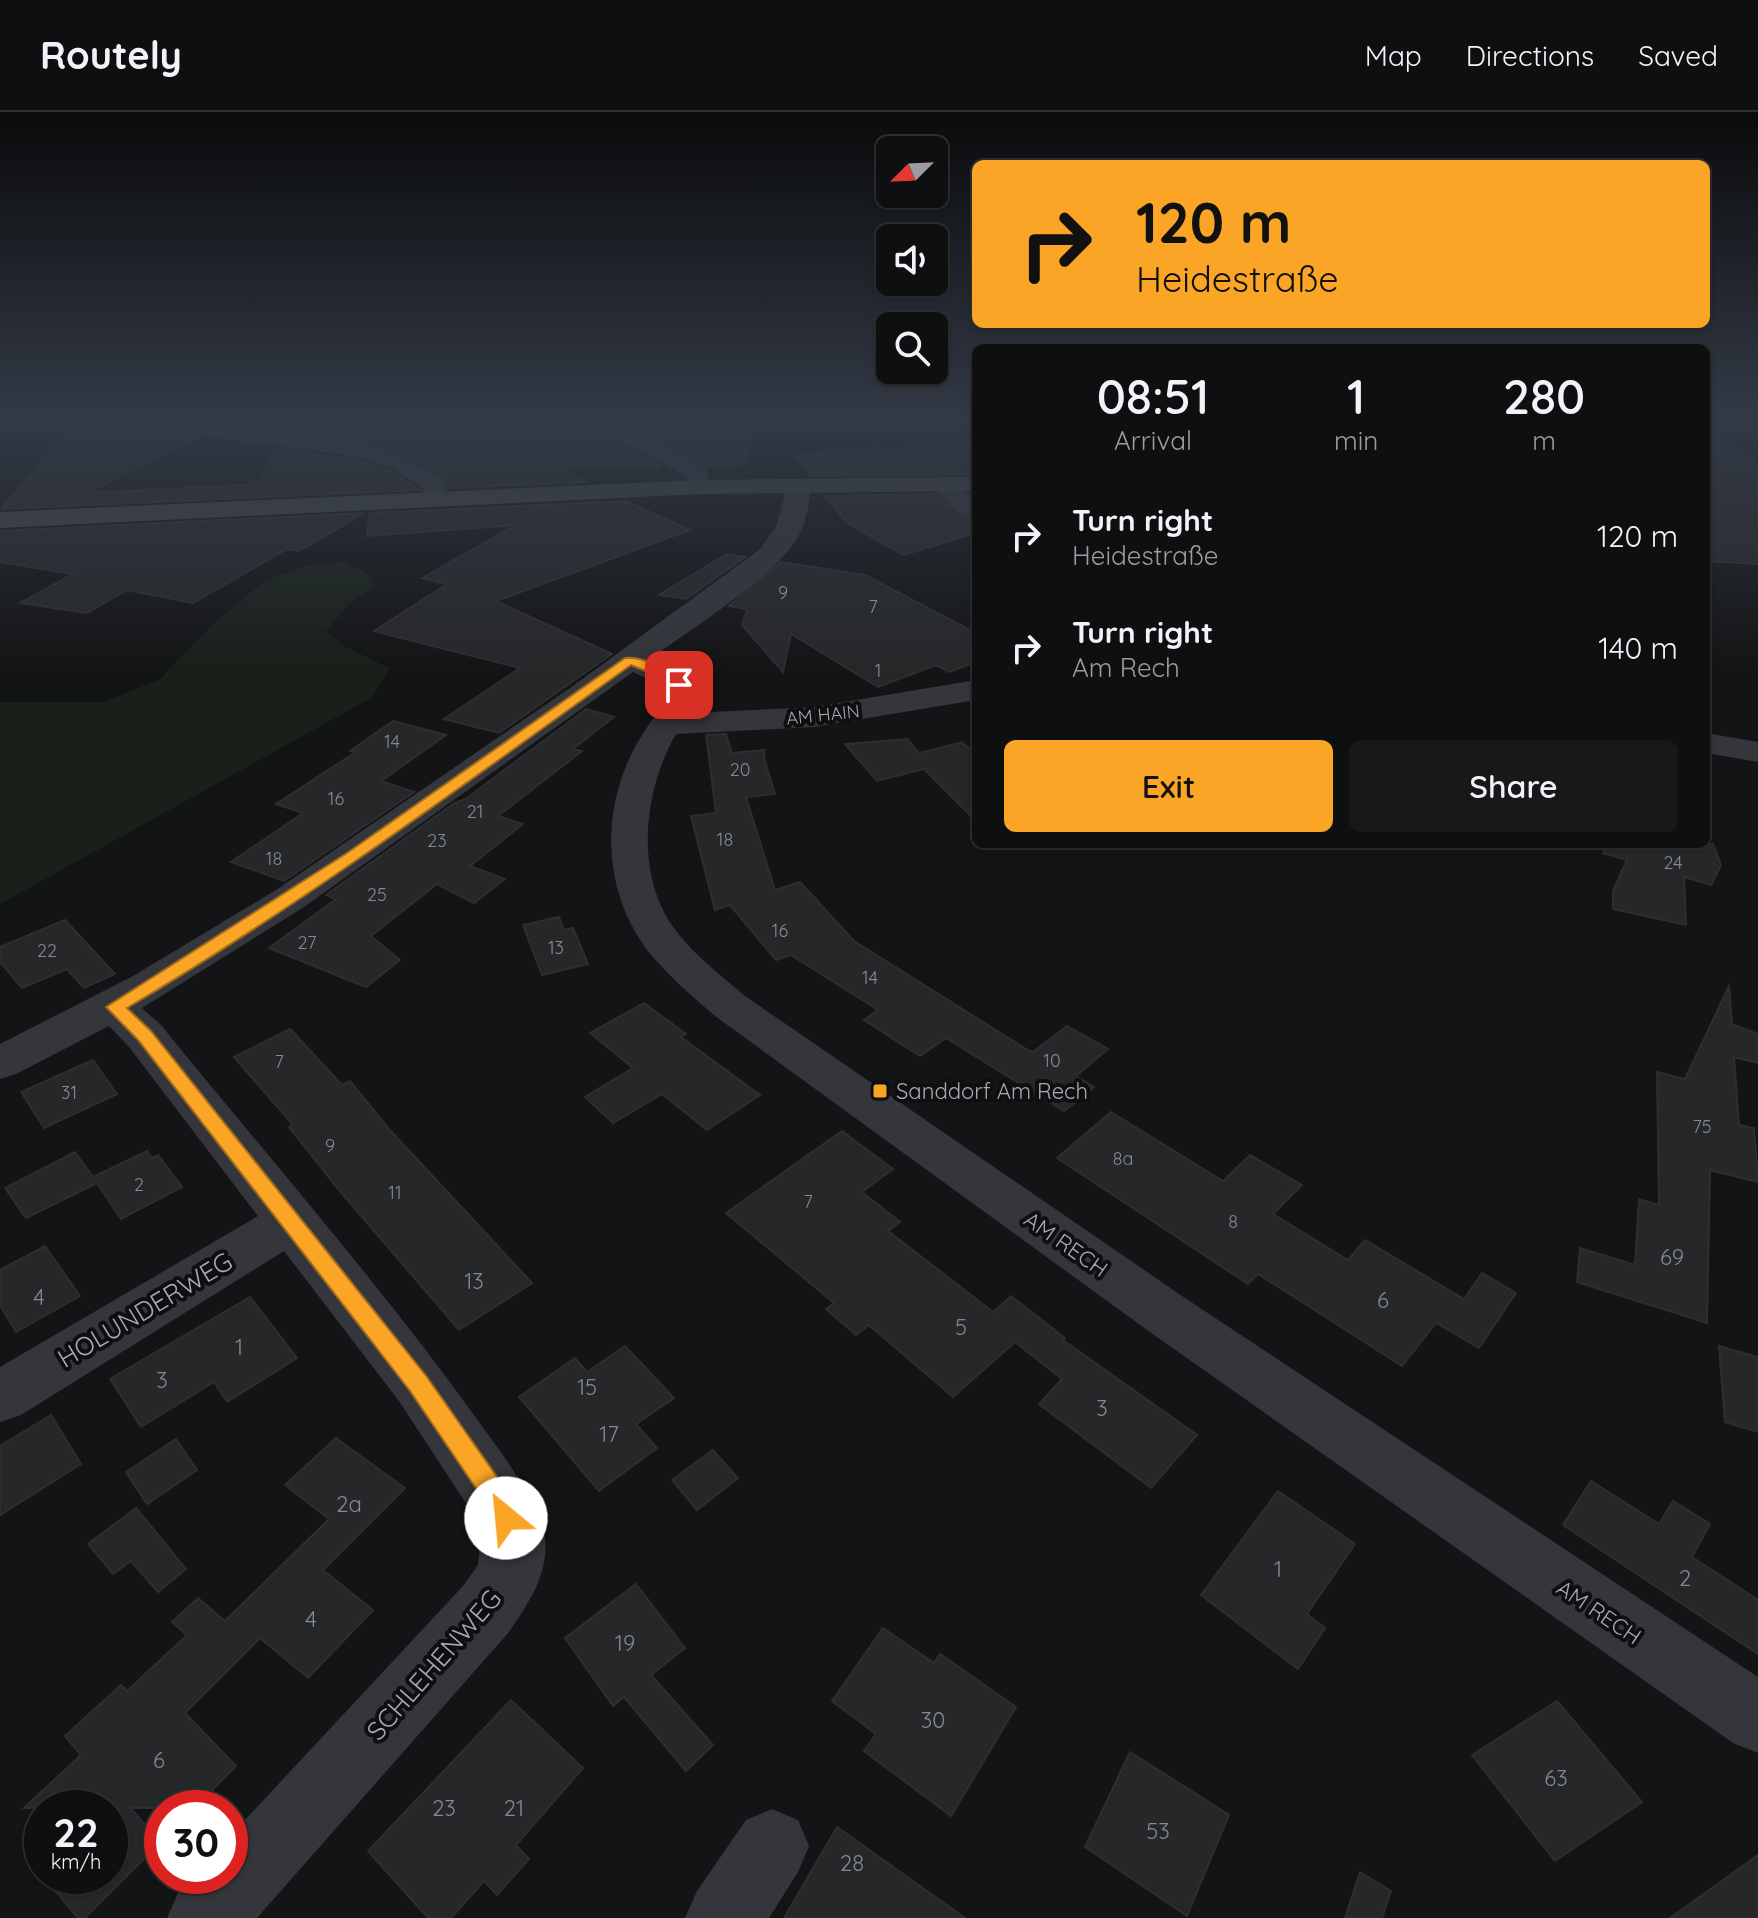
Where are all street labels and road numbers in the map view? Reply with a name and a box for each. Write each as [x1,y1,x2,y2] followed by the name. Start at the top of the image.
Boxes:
[785,699,861,730] street label: AM HAIN
[1019,1205,1113,1283] street label: AM RECH
[51,1244,238,1375] street label: HOLUNDERWEG
[1551,1574,1647,1650] street label: AM RECH
[359,1582,508,1747] street label: SCHLEHENWEG

